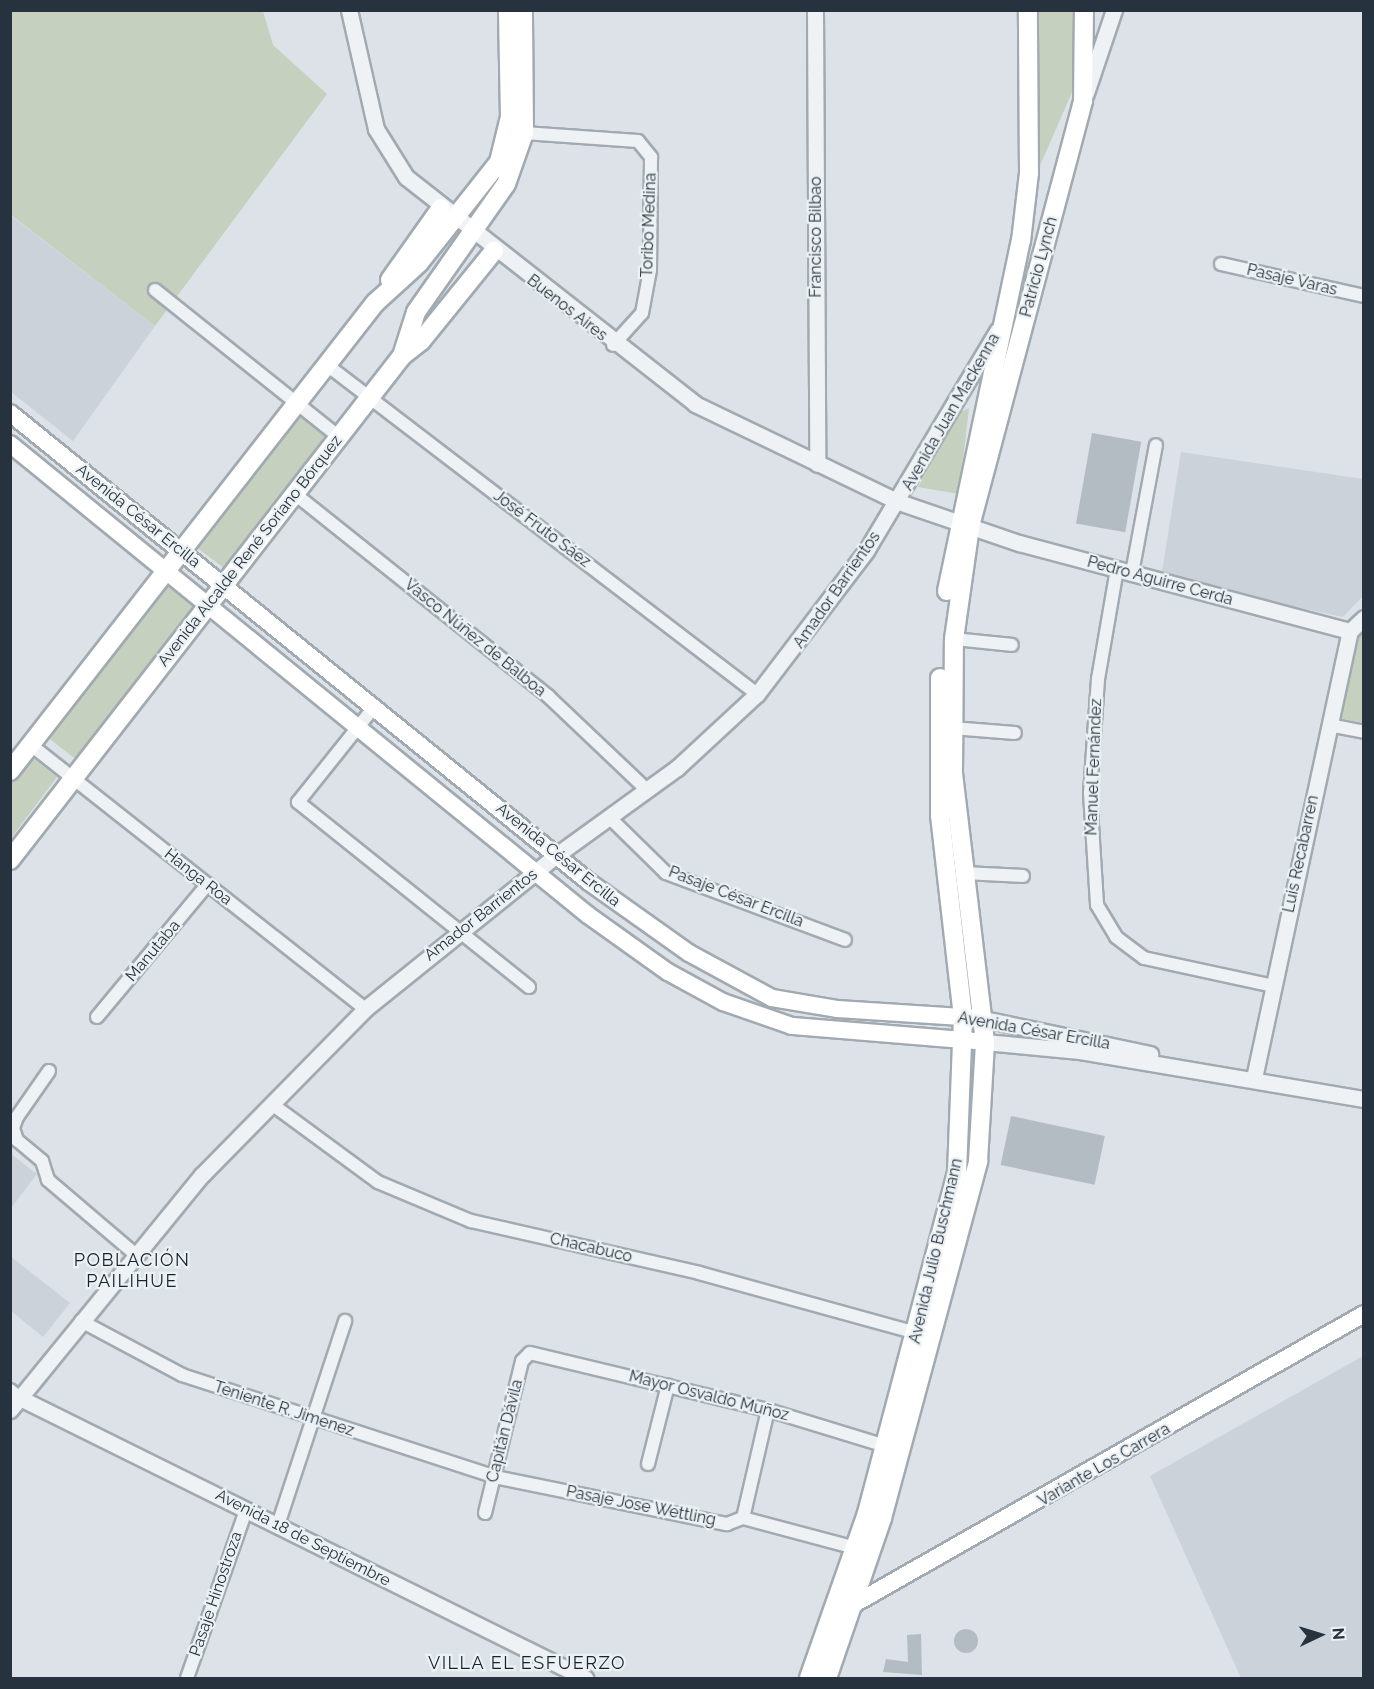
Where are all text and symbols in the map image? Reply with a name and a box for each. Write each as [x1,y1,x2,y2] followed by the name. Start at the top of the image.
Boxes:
[638,172,660,278] street label: Toribo Medina
[806,176,826,298] street label: Francisco Bilbao
[1016,215,1062,319] street label: Patricio Lynch
[1245,260,1339,300] street label: Pasaje Varas
[523,271,611,345] street label: Buenos Aires
[898,330,1004,494] street label: Avenida Juan Mackenna
[154,431,346,671] street label: Avenida Alcalde René Soriano Bórquez
[72,460,204,572] street label: Avenida César Ercilla
[490,486,594,572] street label: José Fruto Sáez
[789,528,885,652] street label: Amador Barrientos
[1085,552,1235,610] street label: Pedro Aguirre Cerda
[400,575,550,701] street label: Vasco Núñez de Balboa
[1082,698,1106,836] street label: Manuel Fernández
[1279,794,1323,914] street label: Luis Recabarren
[492,799,624,911] street label: Avenida César Ercilla
[160,845,236,909] street label: Hanga Roa
[666,862,806,932] street label: Pasaje César Ercilla
[420,865,542,965] street label: Amador Barrientos
[122,916,184,986] street label: Manutaba
[956,1008,1112,1054] street label: Avenida César Ercilla
[905,1156,967,1346] street label: Avenida Julio Buschmann
[548,1229,634,1267] street label: Chacabuco
[74,1250,190,1292] district label: POBLACIÓN PAILIHUE
[627,1367,791,1425] street label: Mayor Osvaldo Muñoz
[211,1377,357,1441] street label: Teniente R. Jimenez
[483,1378,527,1484] street label: Capitán Dávila
[1035,1419,1173,1511] street label: Variante Los Carrera
[564,1482,718,1530] street label: Pasaje Jose Wettling
[212,1485,394,1591] street label: Avenida 18 de Septiembre
[186,1529,246,1659] street label: Pasaje Hinostroza
[1290,1605,1350,1665] north arrow
[1329,1627,1348,1640] text: N
[427,1652,627,1674] district label: VILLA EL ESFUERZO

